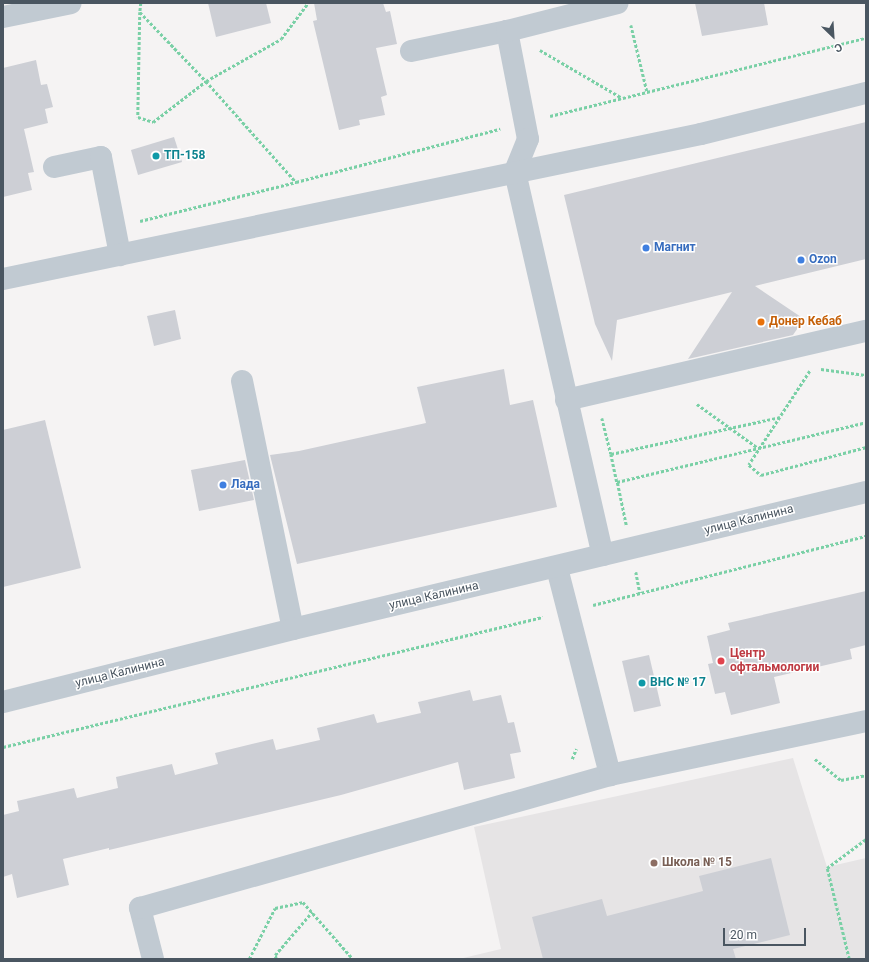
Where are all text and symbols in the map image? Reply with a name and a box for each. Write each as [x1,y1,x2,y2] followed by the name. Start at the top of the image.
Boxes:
[813,16,853,56] north arrow
[832,40,844,55] text: С
[164,149,205,163] place label: ТП-158
[151,151,161,161] marker: ТП-158
[654,241,696,255] place label: Магнит
[641,243,651,253] marker: Магнит
[809,253,837,267] place label: Ozon
[796,255,806,265] marker: Ozon
[769,315,842,329] place label: Донер Кебаб
[756,317,766,327] marker: Донер Кебаб
[231,478,260,492] place label: Лада
[218,480,228,490] marker: Лада
[703,502,795,538] street label: улица Калинина
[388,579,480,613] street label: улица Калинина
[730,647,819,675] place label: Центр офтальмологии
[74,655,166,691] street label: улица Калинина
[715,655,727,667] marker: Центр офтальмологии
[650,676,706,690] place label: ВНС № 17
[637,678,647,688] marker: ВНС № 17
[662,856,732,870] place label: Школа № 15
[649,858,659,868] marker: Школа № 15
[725,920,808,946] scale bar
[730,928,757,942] text: 20 m

